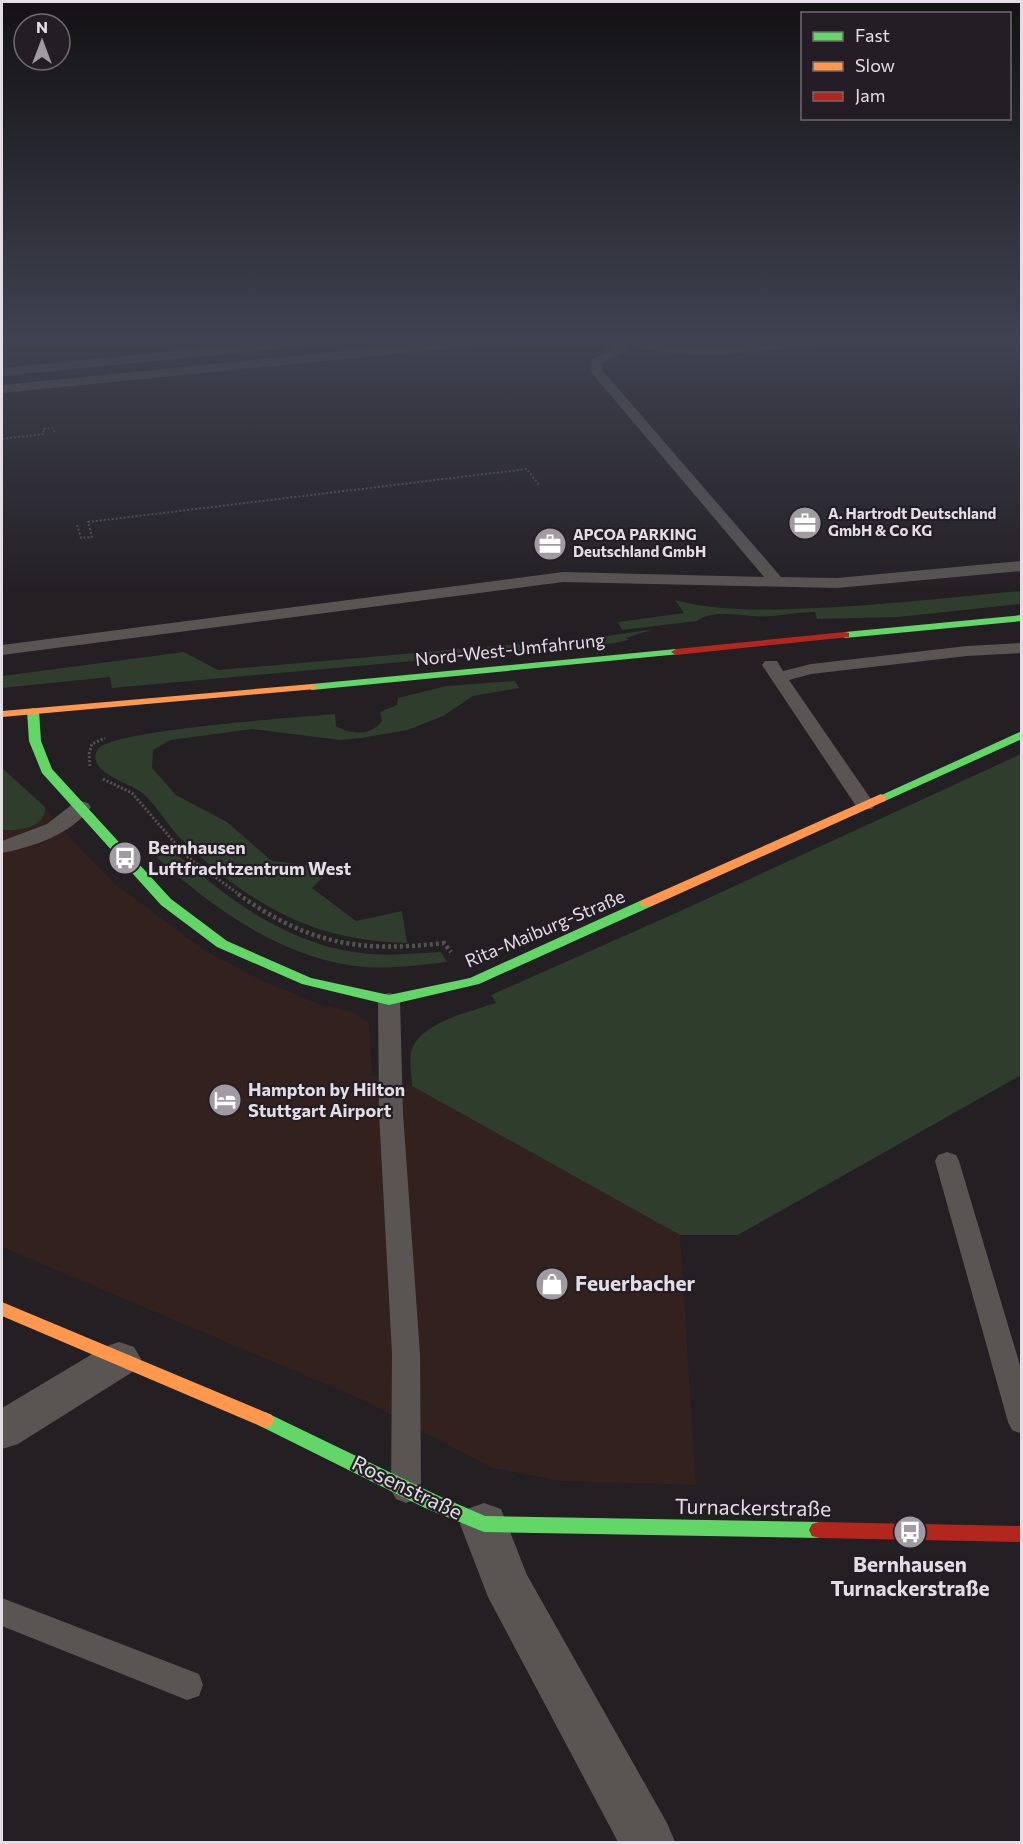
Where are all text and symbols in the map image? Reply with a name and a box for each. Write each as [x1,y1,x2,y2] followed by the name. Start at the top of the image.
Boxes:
[12,12,72,72] north arrow
[801,12,1011,120] legend
[36,17,48,36] text: N
[855,24,890,46] text: Fast
[855,54,895,76] text: Slow
[855,84,885,106] text: Jam
[828,504,996,539] place label: A. Hartrodt Deutschland GmbH & Co KG
[787,505,823,541] office icon: A. Hartrodt Deutschland GmbH & Co KG
[573,525,706,560] place label: APCOA PARKING Deutschland GmbH
[532,526,568,562] office icon: APCOA PARKING Deutschland GmbH
[414,628,606,670] street label: Nord-West-Umfahrung
[148,836,351,879] place label: Bernhausen Luftfrachtzentrum West
[107,840,143,876] bus stop icon: Bernhausen Luftfrachtzentrum West
[461,884,628,972] street label: Rita-Maiburg-Straße
[248,1078,405,1121] place label: Hampton by Hilton Stuttgart Airport
[207,1082,243,1118] hotel icon: Hampton by Hilton Stuttgart Airport
[534,1266,570,1302] shop icon: Feuerbacher
[575,1270,696,1295] place label: Feuerbacher
[348,1449,467,1524] street label: Rosenstraße
[675,1493,831,1520] street label: Turnackerstraße
[892,1514,928,1550] bus stop icon: Bernhausen Turnackerstraße
[830,1551,990,1600] place label: Bernhausen Turnackerstraße

